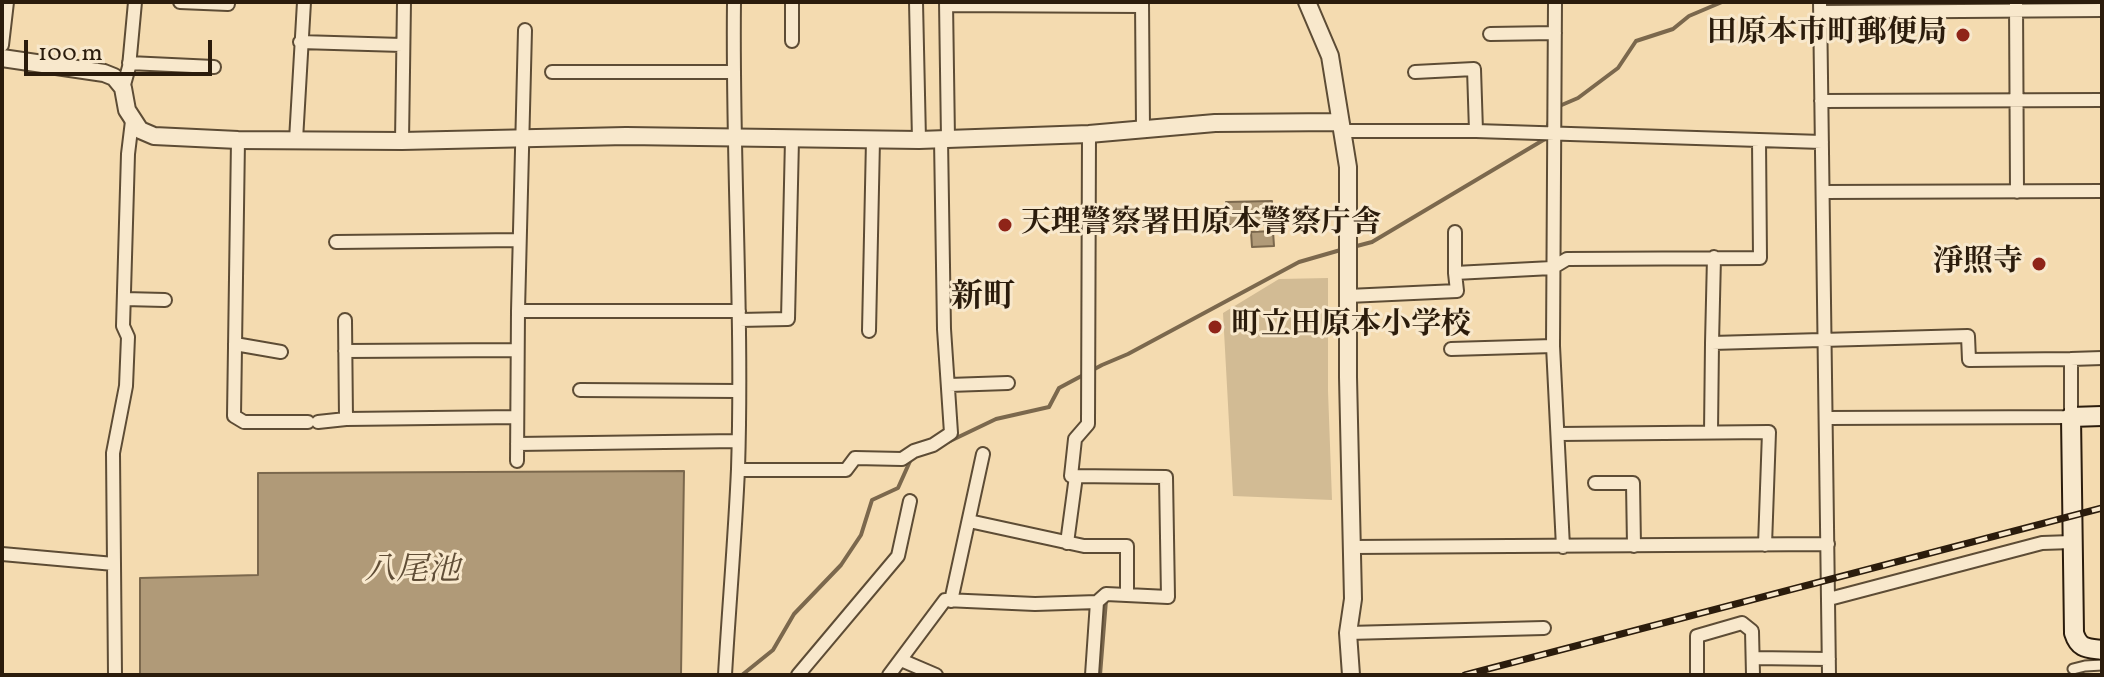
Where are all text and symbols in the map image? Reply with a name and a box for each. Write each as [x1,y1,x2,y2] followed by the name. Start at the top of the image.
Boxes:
[1707,17,1947,53] place label: 田原本市町郵便局
[28,24,216,74] scale bar
[1954,26,1972,44] marker: 田原本市町郵便局
[38,37,103,71] text: 100 m
[1021,207,1381,243] place label: 天理警察署田原本警察庁舎
[996,216,1014,234] marker: 天理警察署田原本警察庁舎
[1933,246,2023,282] place label: 淨照寺
[2030,255,2048,273] marker: 淨照寺
[951,281,1015,319] district label: 新町
[1231,309,1471,345] place label: 町立田原本小学校
[1206,318,1224,336] marker: 町立田原本小学校
[364,554,460,592] water label: 八尾池

